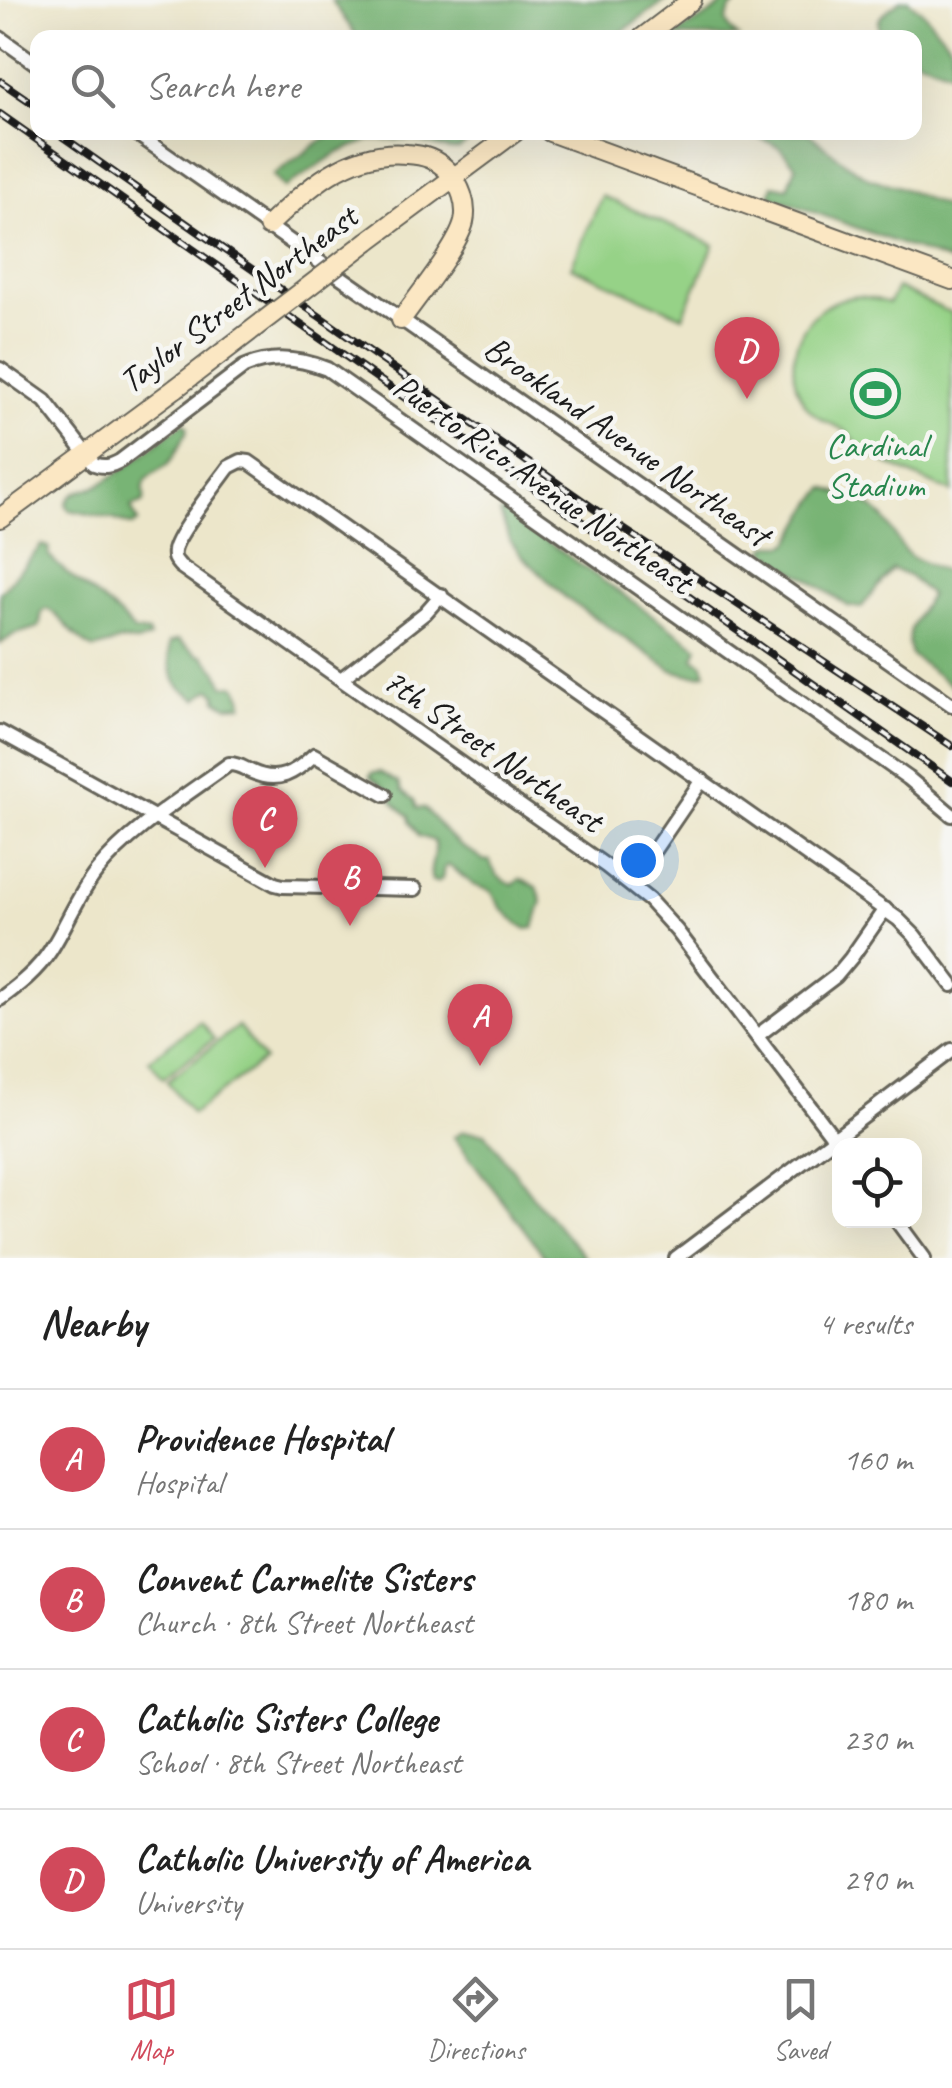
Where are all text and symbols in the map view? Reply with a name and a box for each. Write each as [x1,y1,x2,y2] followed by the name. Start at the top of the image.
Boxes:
[30,30,922,140] search box
[65,58,120,113] icon: search
[145,62,300,109] text: Search here
[110,193,369,403] street label: Taylor Street Northeast
[714,316,780,399] pin: D
[475,325,782,559] street label: Brookland Avenue Northeast
[385,364,704,606] street label: Puerto Rico Avenue Northeast
[850,367,902,419] sports icon: Cardinal Stadium
[826,423,932,508] place label: Cardinal Stadium
[374,658,614,844] street label: 7th Street Northeast
[232,786,298,868] pin: C
[613,835,664,886] your location
[318,844,382,926] pin: B
[448,984,512,1066] pin: A
[832,1138,922,1228] map controls
[832,1138,922,1228] button: locate
[40,1297,146,1350] text: Nearby
[818,1303,912,1344] text: 4 results
[135,1415,388,1462] text: Providence Hospital
[64,1439,81,1480] text: A
[843,1439,912,1480] text: 160 m
[135,1462,222,1503] text: Hospital
[135,1555,472,1602] text: Convent Carmelite Sisters
[64,1579,81,1620] text: B
[843,1579,912,1620] text: 180 m
[135,1602,472,1643] text: Church · 8th Street Northeast
[135,1695,438,1742] text: Catholic Sisters College
[65,1719,80,1760] text: C
[843,1719,912,1760] text: 230 m
[135,1742,461,1783] text: School · 8th Street Northeast
[135,1835,529,1882] text: Catholic University of America
[63,1859,82,1900] text: D
[843,1859,912,1900] text: 290 m
[135,1882,242,1923] text: University
[124,1972,179,2067] tab: Map
[427,1972,525,2067] tab: Directions
[773,1972,828,2067] tab: Saved

